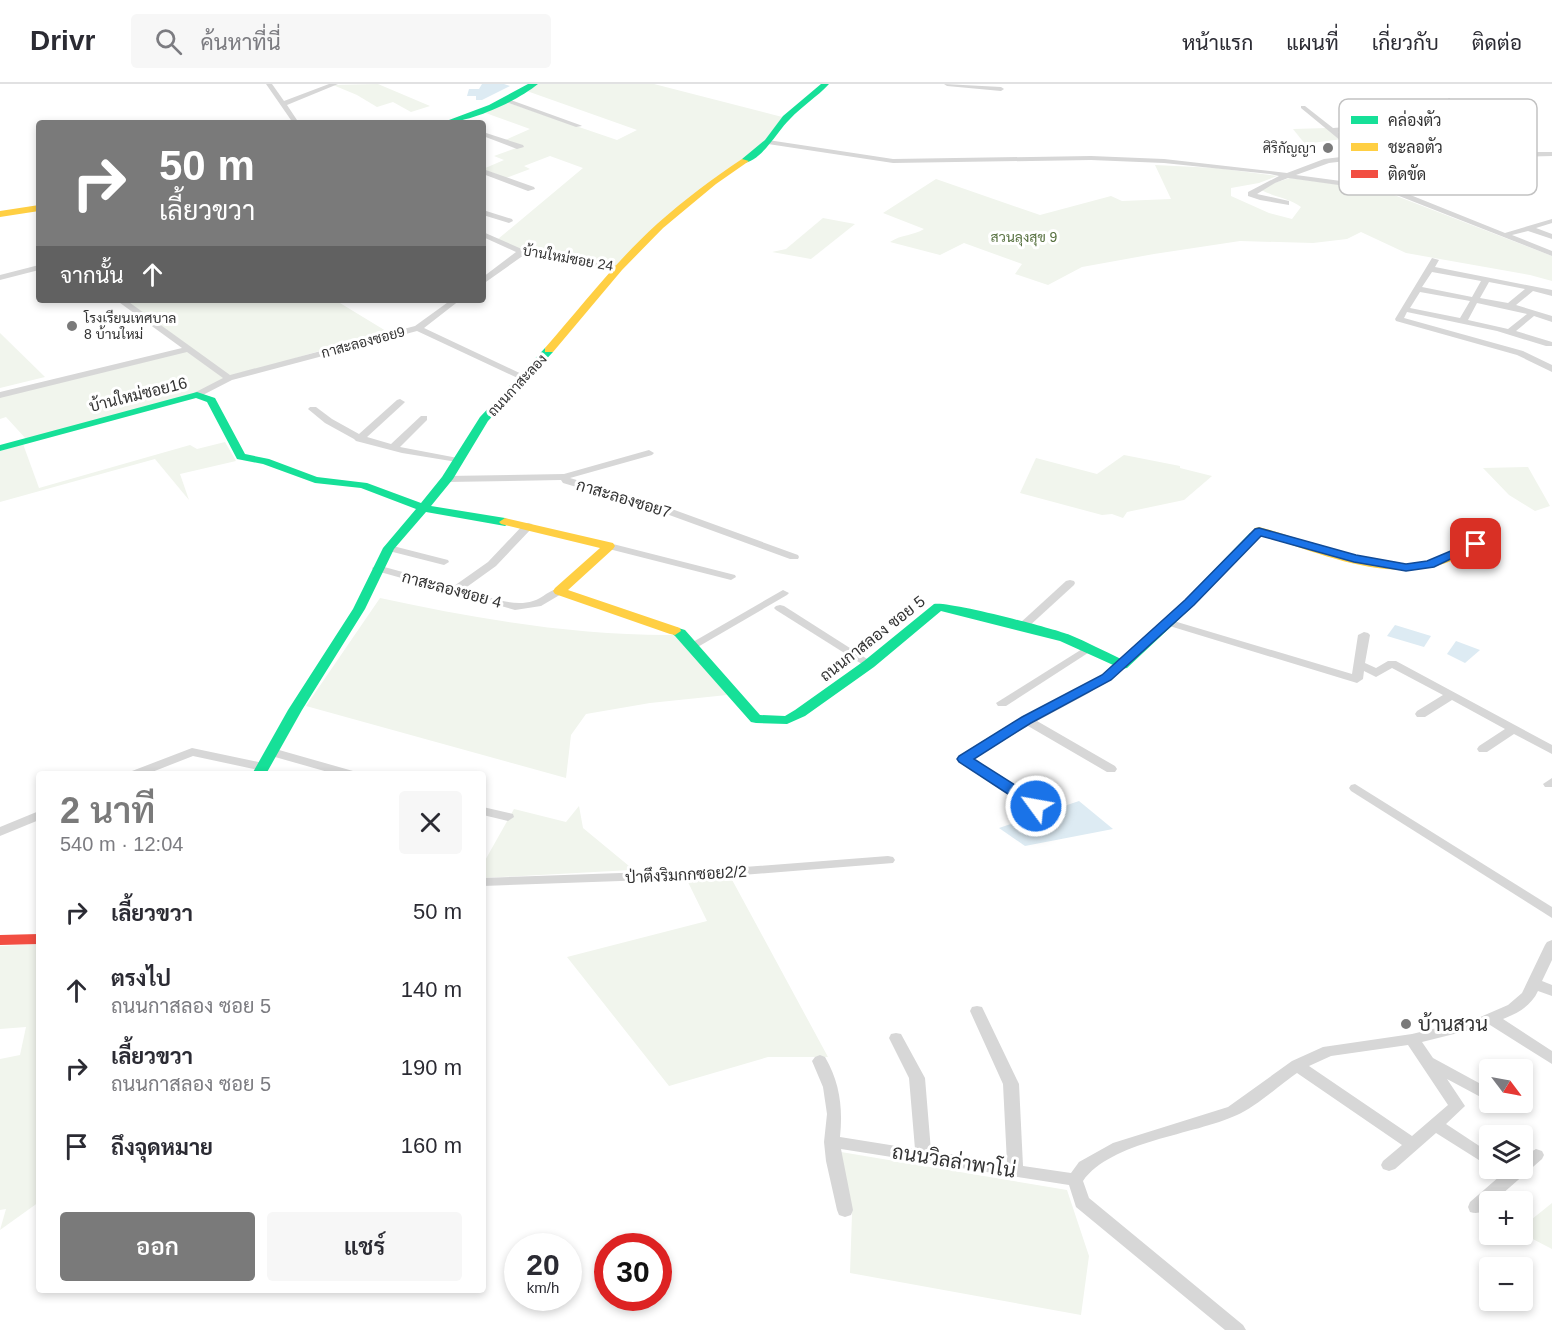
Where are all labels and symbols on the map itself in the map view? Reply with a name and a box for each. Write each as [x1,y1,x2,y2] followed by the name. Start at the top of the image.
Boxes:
[1339,99,1537,195] legend
[1388,110,1442,129] text: คล่องตัว
[1388,137,1443,156] text: ชะลอตัว
[1263,140,1316,157] place label: ศิริกัญญา
[1321,141,1335,155] marker: ศิริกัญญา
[1388,164,1426,183] text: ติดขัด
[991,229,1058,247] park label: สวนลุงสุข 9
[521,241,615,274] street label: บ้านใหม่ซอย 24
[83,309,176,342] place label: โรงเรียนเทศบาล 8 บ้านใหม่
[65,319,79,333] marker: โรงเรียนเทศบาล 8 บ้านใหม่
[320,323,407,361] street label: กาสะลองซอย9
[484,351,550,419] street label: ถนนกาสะลอง
[87,371,189,415] street label: บ้านใหม่ซอย16
[574,476,673,521] street label: กาสะลองซอย7
[1450,518,1501,569] pin
[400,568,504,611] street label: กาสะลองซอย 4
[817,592,928,685] street label: ถนนกาสลอง ซอย 5
[1004,774,1068,838] position arrow
[625,861,747,886] street label: ป่าตึงริมกกซอย2/2
[1418,1012,1488,1035] place label: บ้านสวน
[1399,1017,1413,1031] marker: บ้านสวน
[1479,1059,1533,1113] north arrow
[891,1138,1018,1182] street label: ถนนวิลล่าพาโน่
[594,1233,672,1311] speed limit sign: 30

